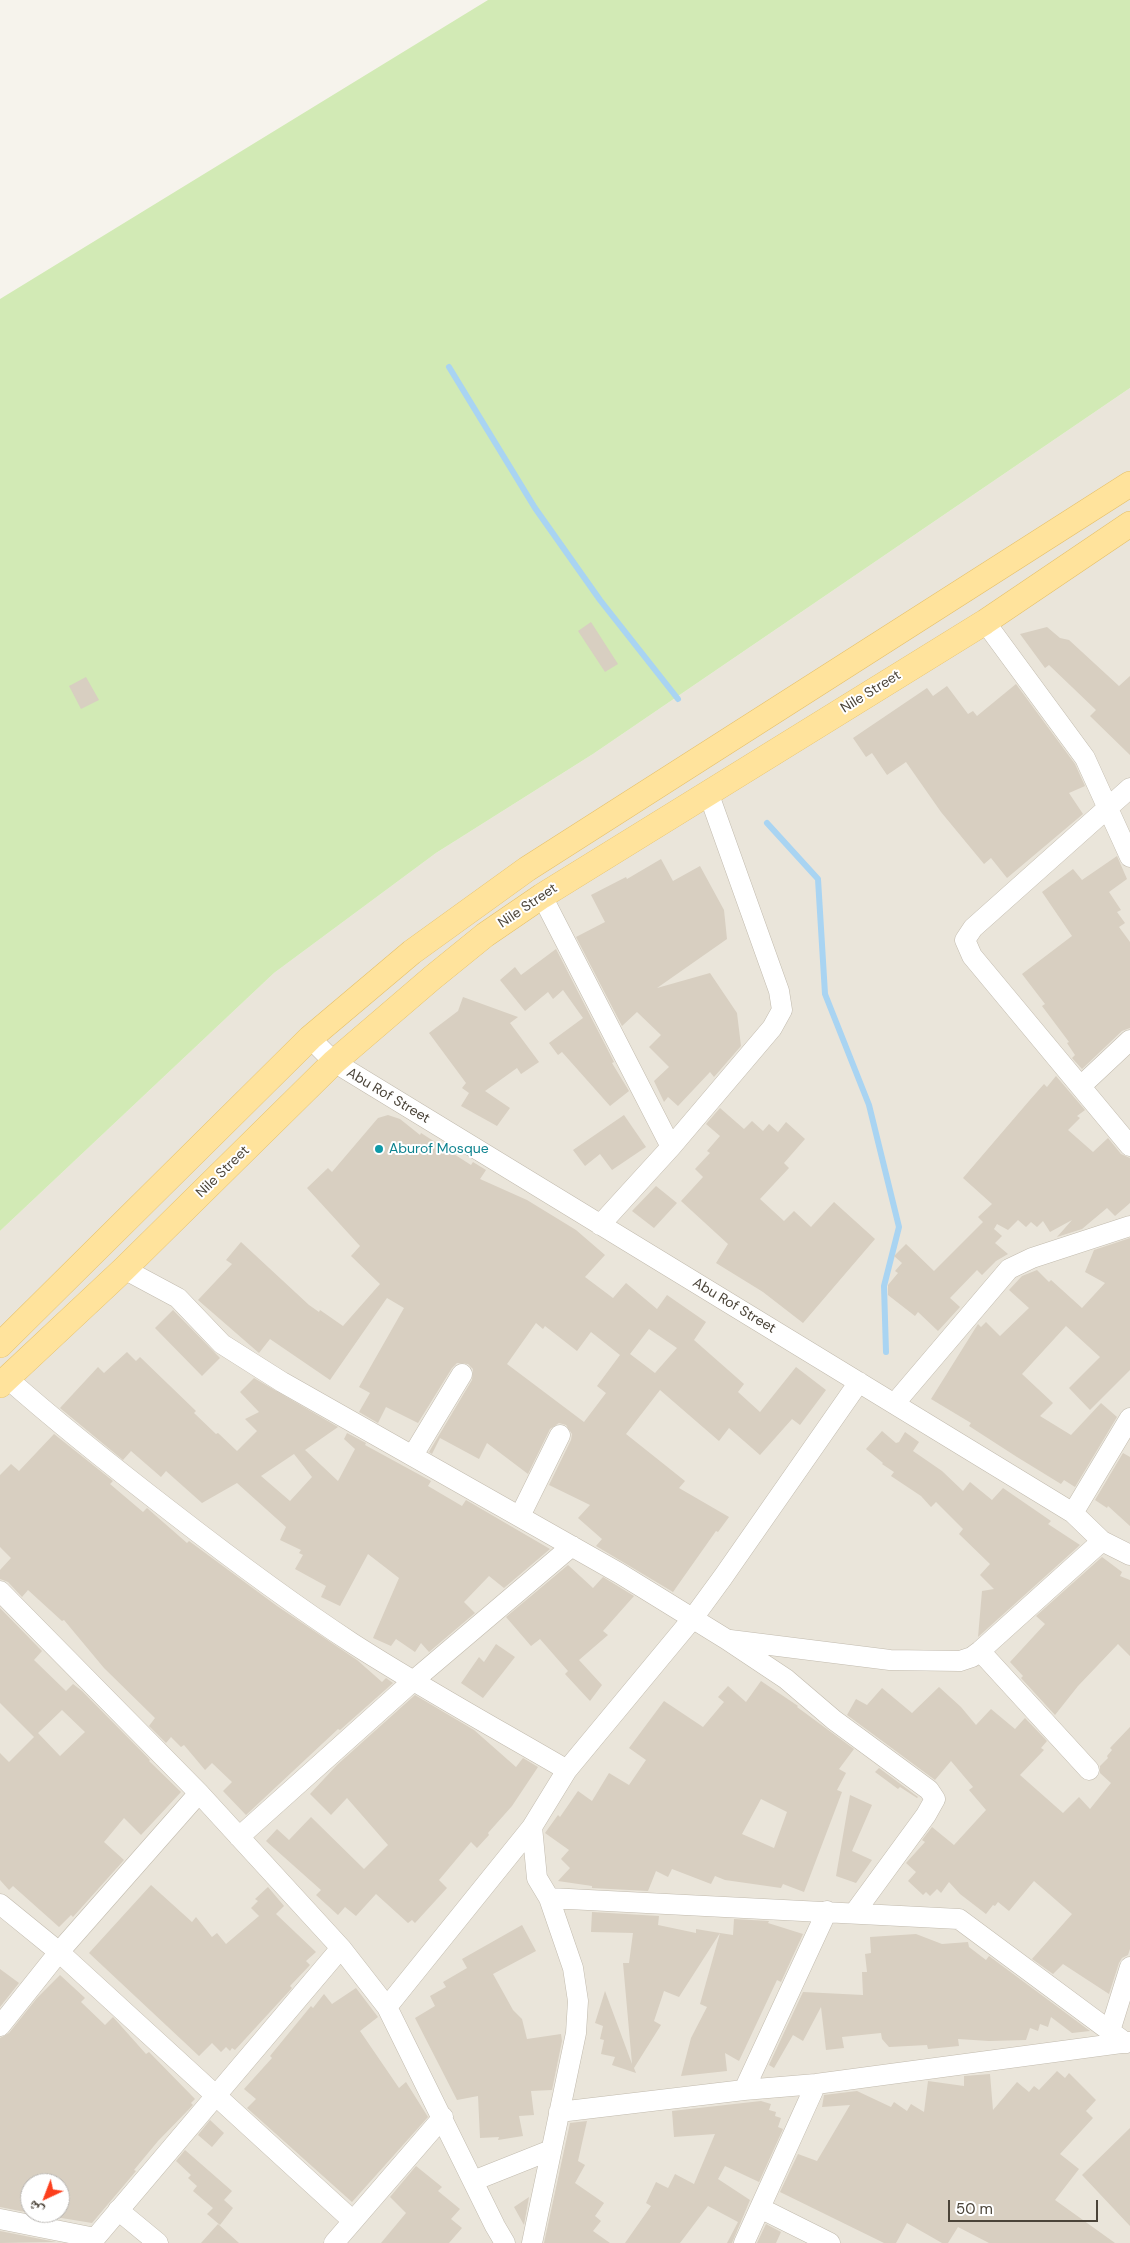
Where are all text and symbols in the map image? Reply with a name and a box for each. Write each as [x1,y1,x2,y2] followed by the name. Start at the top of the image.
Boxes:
[838,667,904,717] street label: Nile Street
[495,880,561,932] street label: Nile Street
[343,1065,433,1127] street label: Abu Rof Street
[389,1141,489,1157] place label: Aburof Mosque
[193,1143,253,1201] street label: Nile Street
[373,1143,385,1155] marker: Aburof Mosque
[689,1275,779,1337] street label: Abu Rof Street
[20,2173,70,2223] north arrow
[950,2190,1100,2222] scale bar
[24,2197,47,2220] text: ش
[956,2199,993,2219] text: 50 m

